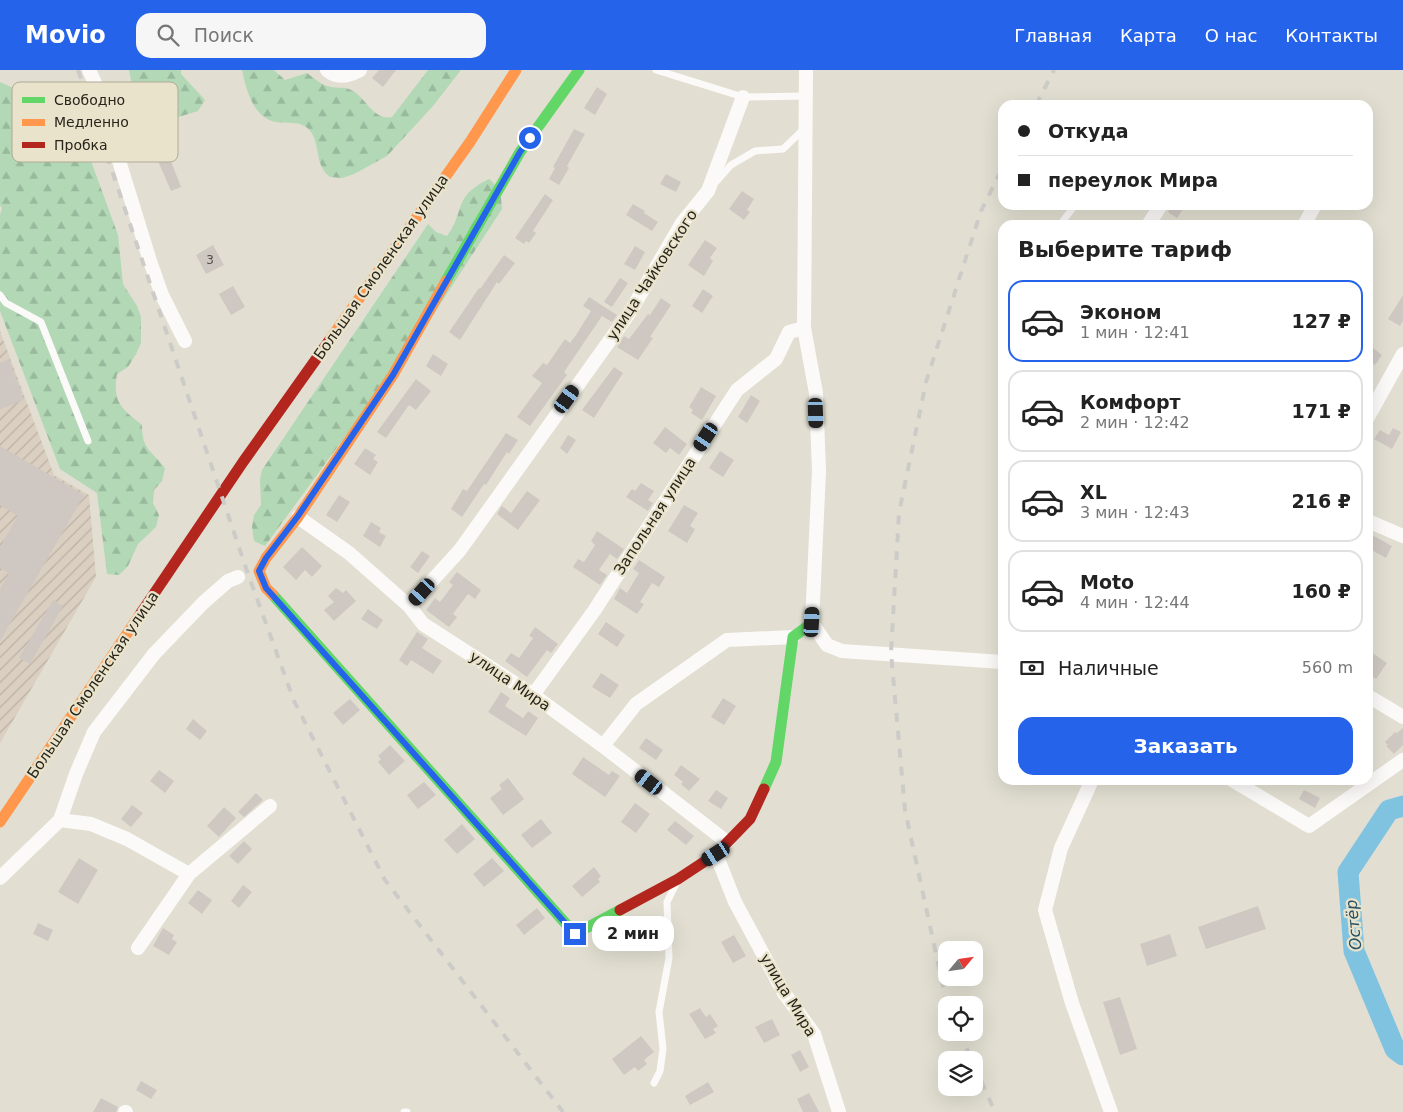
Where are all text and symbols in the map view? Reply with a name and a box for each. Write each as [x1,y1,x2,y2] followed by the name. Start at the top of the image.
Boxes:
[136,13,486,58] search box
[25,21,106,49] text: Movio
[154,21,182,49] icon: search
[194,24,254,46] text: Поиск
[1014,25,1092,46] text: Главная
[1120,25,1177,46] text: Карта
[1205,25,1257,46] text: О нас
[1285,25,1378,46] text: Контакты
[12,82,178,162] legend
[54,92,125,108] text: Свободно
[54,114,129,130] text: Медленно
[1048,120,1129,142] text: Откуда
[519,127,541,149] route start
[54,137,108,153] text: Пробка
[1048,169,1218,191] text: переулок Мира
[310,171,452,363] street label: Большая Смоленская улица
[603,206,701,344] street label: улица Чайковского
[1018,237,1232,262] text: Выберите тариф
[206,253,214,267] house number: 3
[1020,299,1065,344] icon: car
[1080,301,1162,323] text: Эконом
[1292,310,1351,332] text: 127 ₽
[1080,323,1190,342] text: 1 мин · 12:41
[552,382,581,416] car
[1020,389,1065,434] icon: car
[1080,391,1181,413] text: Комфорт
[807,398,824,428] car
[1292,400,1351,422] text: 171 ₽
[1080,413,1190,432] text: 2 мин · 12:42
[691,420,720,454] car
[610,454,700,578] street label: Запольная улица
[1020,479,1065,524] icon: car
[1080,481,1107,503] text: XL
[1292,490,1351,512] text: 216 ₽
[1080,503,1190,522] text: 3 мин · 12:43
[1020,569,1065,614] icon: car
[1080,571,1134,593] text: Moto
[406,576,437,608] car
[1292,580,1351,602] text: 160 ₽
[23,588,163,782] street label: Большая Смоленская улица
[1080,593,1190,612] text: 4 мин · 12:44
[803,607,820,637] car
[466,647,554,715] street label: улица Мира
[1018,654,1046,682] icon: cash
[1058,657,1159,679] text: Наличные
[1302,658,1353,677] text: 560 m
[1018,717,1353,775] button: Заказать
[632,767,665,797] car
[699,840,732,868] car
[1341,899,1366,951] water label: Остёр
[592,916,675,952] callout: 2 мин
[564,923,586,945] route end
[607,924,659,943] text: 2 мин
[938,941,982,986] north arrow
[938,941,983,1096] map controls
[756,950,820,1040] street label: улица Мира
[938,996,983,1041] button: locate
[938,1051,983,1096] button: layers

